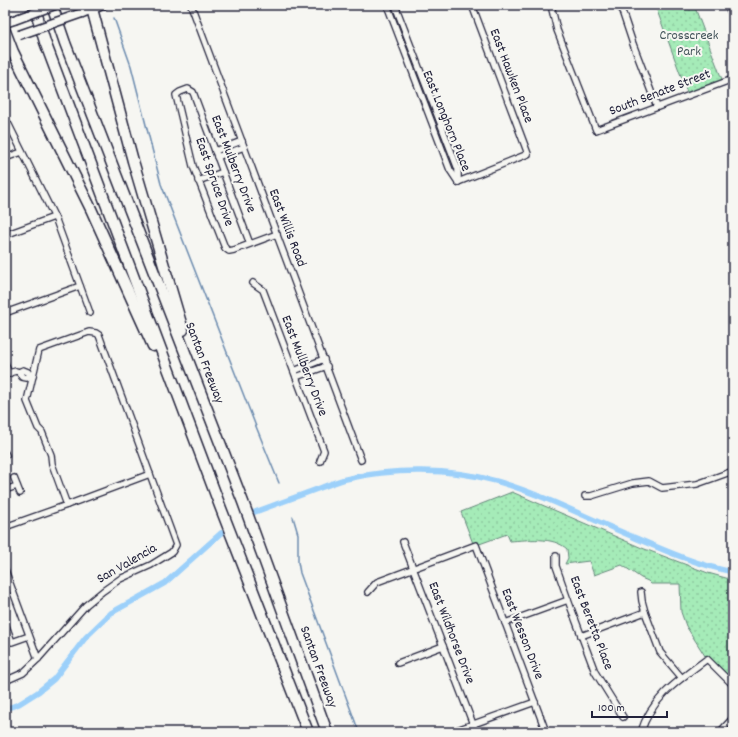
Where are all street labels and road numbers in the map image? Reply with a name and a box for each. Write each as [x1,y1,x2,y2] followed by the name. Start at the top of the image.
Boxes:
[484,26,538,126] street label: East Hawken Place
[606,64,714,122] street label: South Senate Street
[417,68,475,174] street label: East Longhorn Place
[205,112,261,216] street label: East Mulberry Drive
[189,135,239,229] street label: East Spruce Drive
[263,186,311,270] street label: East Willis Road
[276,313,332,419] street label: East Mullberry Drive
[179,319,229,407] street label: Santan Freeway
[93,539,161,589] street label: San Valencia
[564,573,618,673] street label: East Beretta Place
[422,579,480,687] street label: East Wildhorse Drive
[495,586,549,682] street label: East Wesson Drive
[294,623,342,711] street label: Santan Freeway

